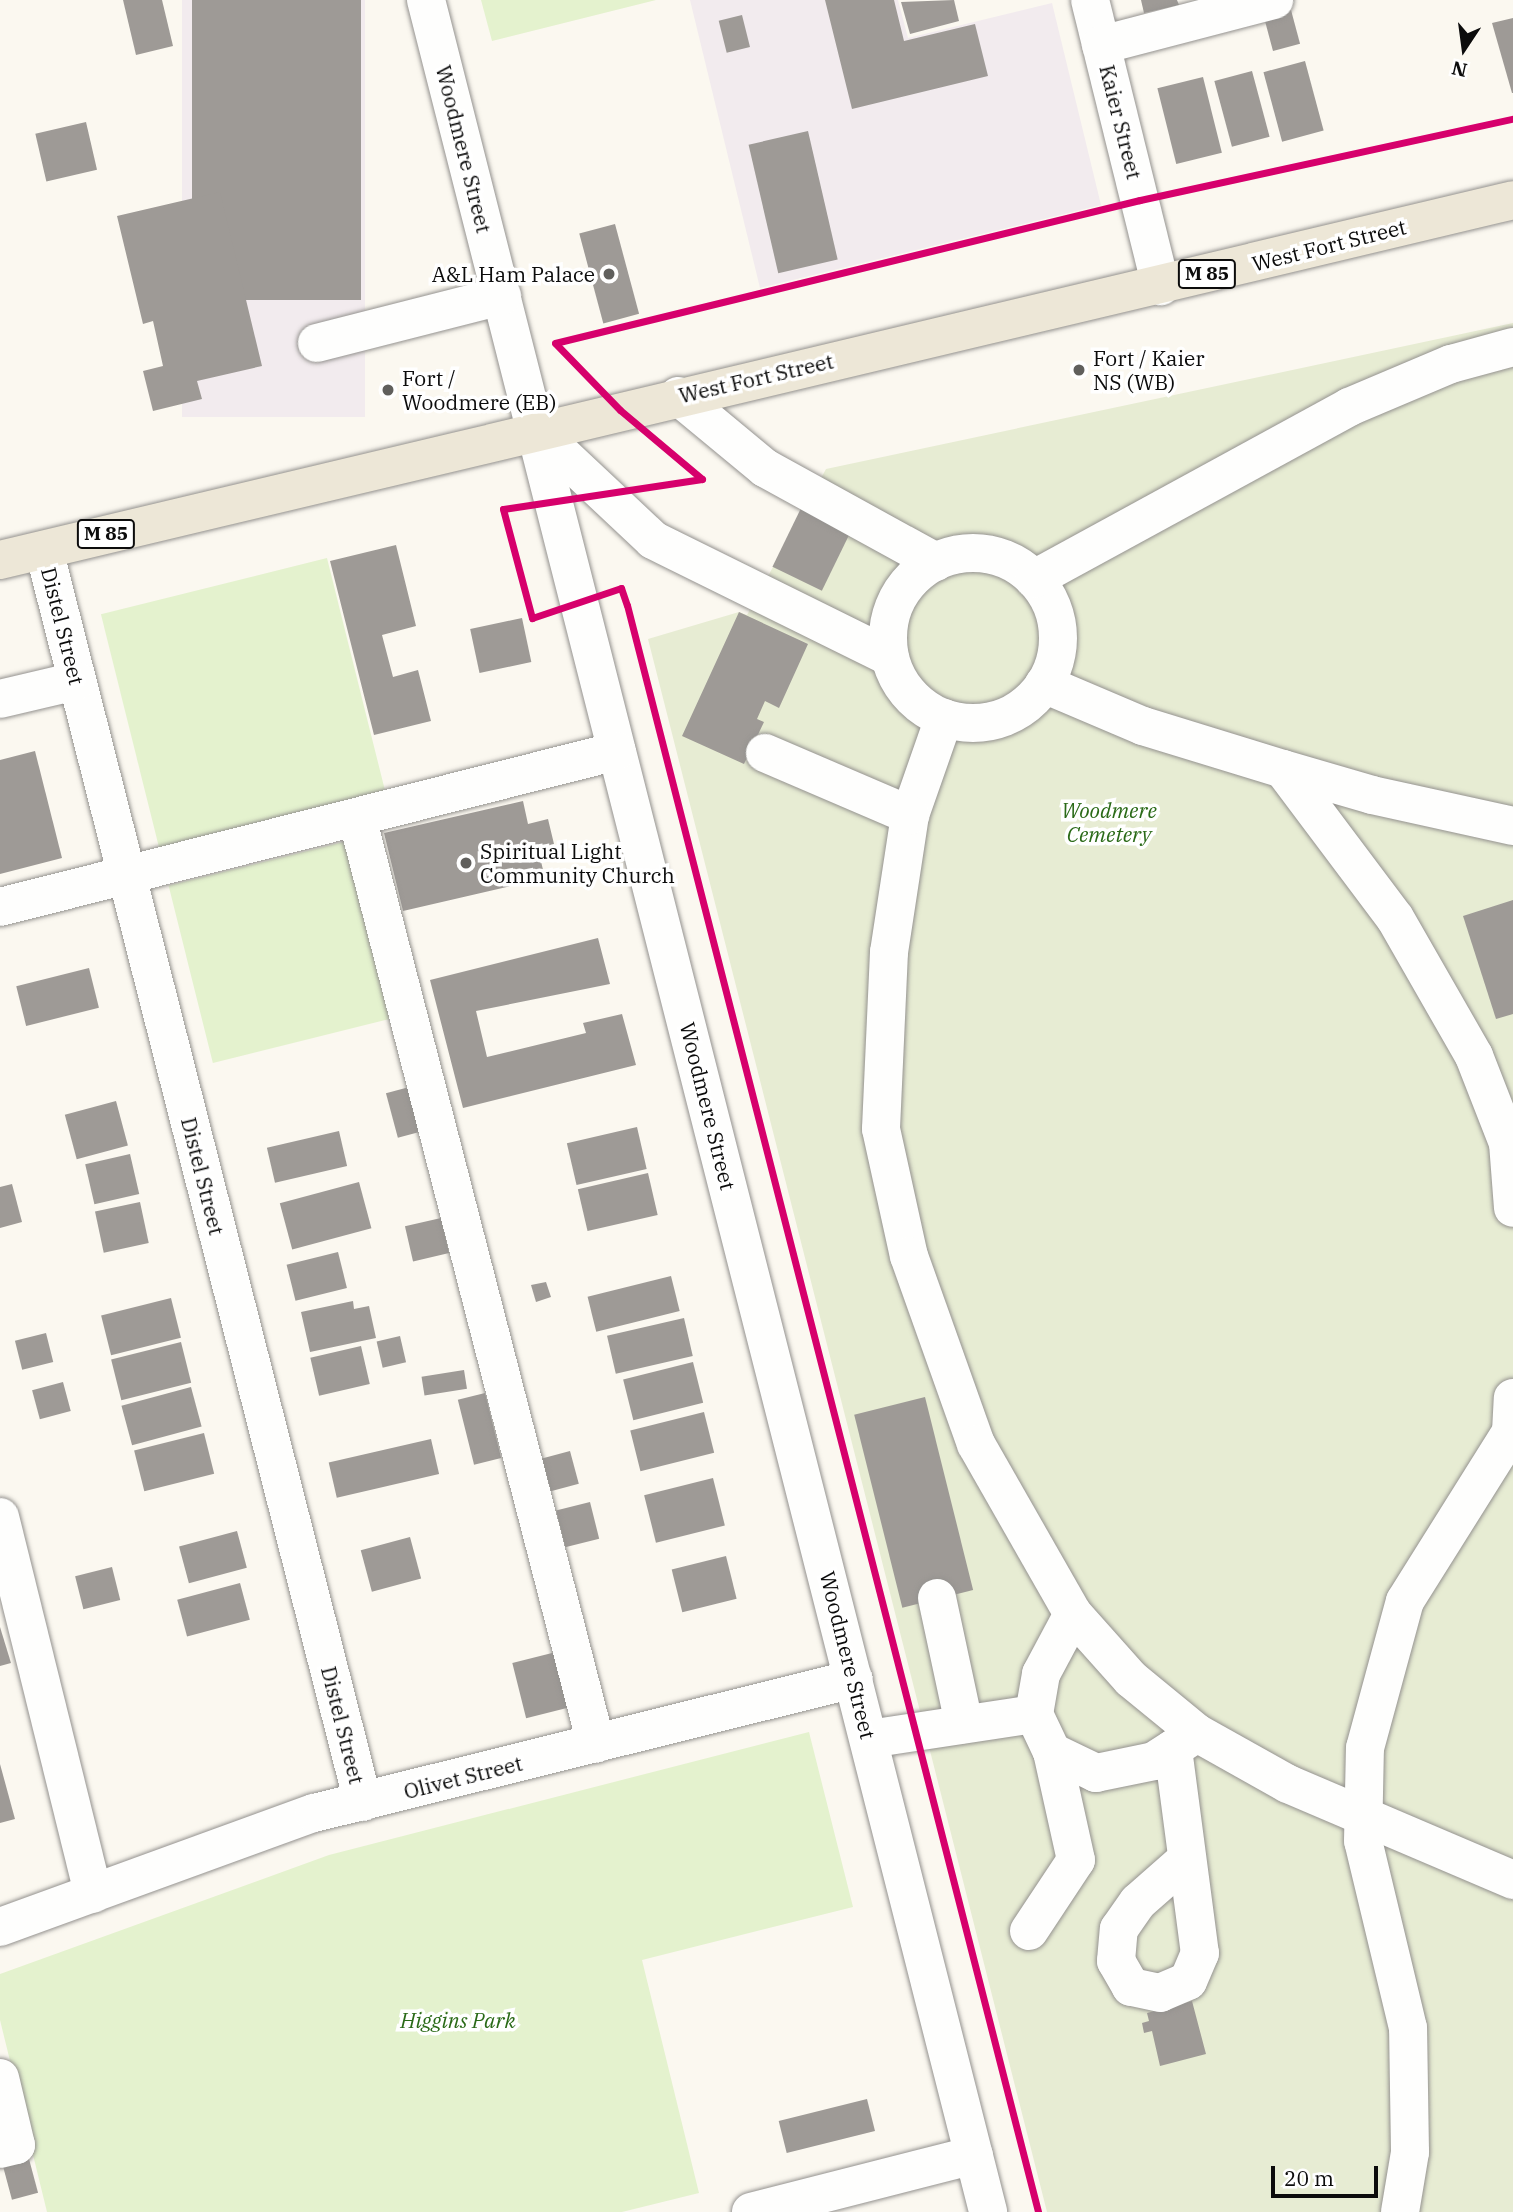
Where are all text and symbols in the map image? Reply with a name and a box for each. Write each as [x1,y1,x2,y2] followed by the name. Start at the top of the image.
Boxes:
[1429,14,1499,84] north arrow
[1449,56,1469,83] text: N
[1095,62,1147,182] street label: Kaier Street
[431,63,497,235] street label: Woodmere Street
[1249,214,1409,276] street label: West Fort Street
[1177,258,1237,290] road number: M 85
[432,261,595,287] place label: A&L Ham Palace
[601,266,617,282] marker: A&L Ham Palace
[1093,345,1205,395] place label: Fort / Kaier NS (WB)
[676,348,836,408] street label: West Fort Street
[1071,362,1087,378] marker: Fort / Kaier NS (WB)
[402,365,556,415] place label: Fort / Woodmere (EB)
[380,382,396,398] marker: Fort / Woodmere (EB)
[76,519,136,550] road number: M 85
[36,565,90,687] street label: Distel Street
[1061,797,1157,847] park label: Woodmere Cemetery
[480,838,675,888] place label: Spiritual Light Community Church
[458,855,474,871] marker: Spiritual Light Community Church
[675,1020,741,1192] street label: Woodmere Street
[176,1115,230,1237] street label: Distel Street
[815,1569,881,1741] street label: Woodmere Street
[316,1664,370,1786] street label: Distel Street
[401,1750,525,1804] street label: Olivet Street
[400,2007,516,2033] park label: Higgins Park
[1275,2152,1382,2196] scale bar
[1284,2164,1334,2192] text: 20 m

